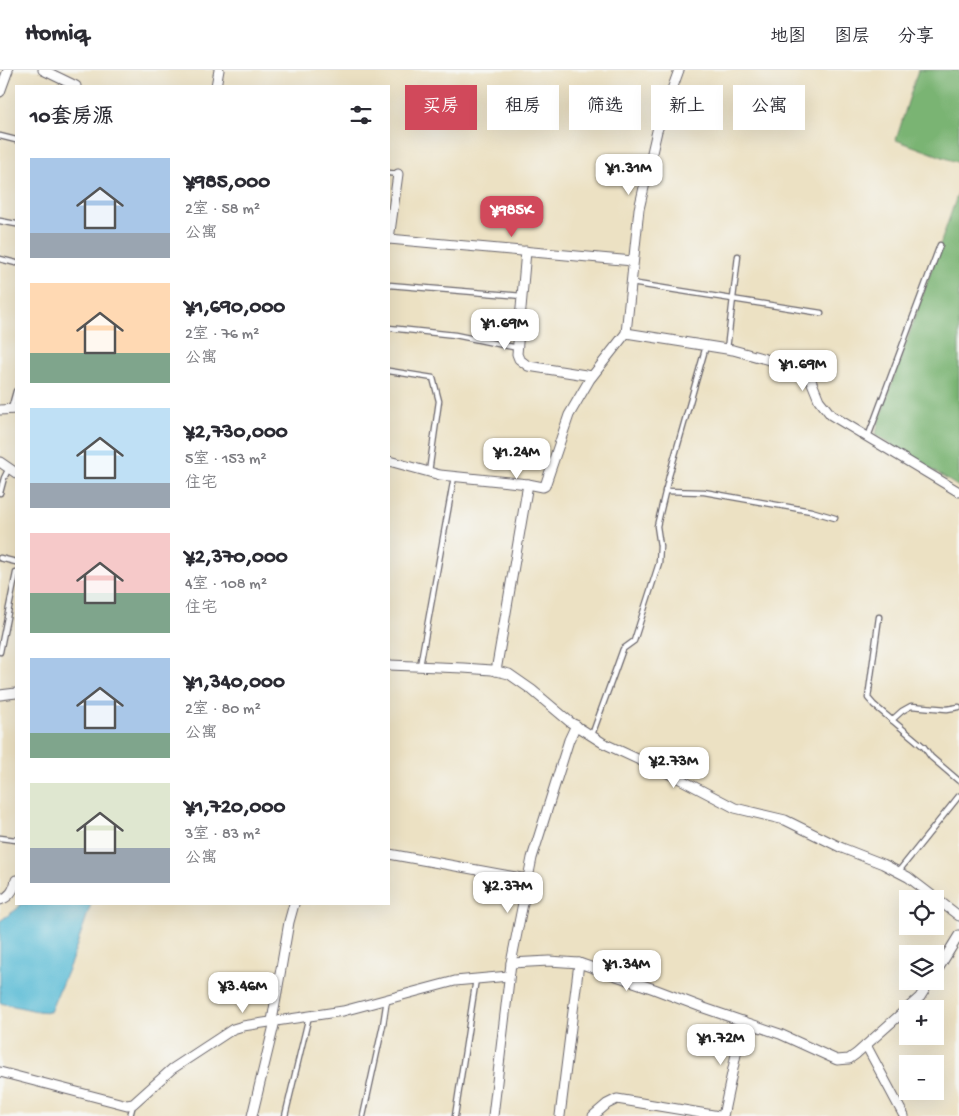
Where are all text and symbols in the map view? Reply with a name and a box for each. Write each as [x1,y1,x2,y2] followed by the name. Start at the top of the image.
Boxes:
[25,20,88,49] text: Homiq
[770,27,806,48] text: 地图
[834,27,870,48] text: 图层
[898,27,934,48] text: 分享
[405,85,477,130] chip: 买房
[487,85,559,130] chip: 租房
[569,85,641,130] chip: 筛选
[651,85,723,130] chip: 新上
[733,85,805,130] chip: 公寓
[347,101,375,129] icon: filters
[30,106,113,131] text: 10套房源
[588,154,670,196] pin: ¥1.31M
[607,160,651,179] text: ¥1.31M
[185,171,270,196] text: ¥985,000
[70,178,130,238] icon: home
[477,196,547,238] pin: ¥985K
[185,201,260,220] text: 2室 · 58 m²
[491,202,533,221] text: ¥985K
[185,225,217,244] text: 公寓
[185,296,285,321] text: ¥1,690,000
[70,303,130,363] icon: home
[464,308,546,351] pin: ¥1.69M
[482,315,528,334] text: ¥1.69M
[185,326,259,345] text: 2室 · 76 m²
[185,350,217,369] text: 公寓
[762,350,844,392] pin: ¥1.69M
[780,356,826,375] text: ¥1.69M
[185,421,288,446] text: ¥2,730,000
[70,428,130,488] icon: home
[476,438,558,480] pin: ¥1.24M
[494,444,540,463] text: ¥1.24M
[185,451,267,470] text: 5室 · 153 m²
[185,475,217,494] text: 住宅
[185,546,288,571] text: ¥2,370,000
[70,553,130,613] icon: home
[185,576,267,595] text: 4室 · 108 m²
[185,600,217,619] text: 住宅
[185,671,285,696] text: ¥1,340,000
[70,678,130,738] icon: home
[185,701,261,720] text: 2室 · 80 m²
[185,725,217,744] text: 公寓
[633,746,715,789] pin: ¥2.73M
[650,753,698,772] text: ¥2.73M
[185,796,285,821] text: ¥1,720,000
[70,803,130,863] icon: home
[185,826,260,845] text: 3室 · 83 m²
[185,850,217,869] text: 公寓
[467,872,549,914] pin: ¥2.37M
[484,878,532,897] text: ¥2.37M
[899,890,944,1100] map controls
[899,890,944,935] button: locate
[899,945,944,990] button: layers
[586,950,668,992] pin: ¥1.34M
[604,956,650,975] text: ¥1.34M
[202,972,284,1014] pin: ¥3.46M
[219,978,267,997] text: ¥3.46M
[899,1000,944,1045] button: +
[680,1024,762,1066] pin: ¥1.72M
[698,1030,744,1049] text: ¥1.72M
[899,1055,944,1100] button: −

